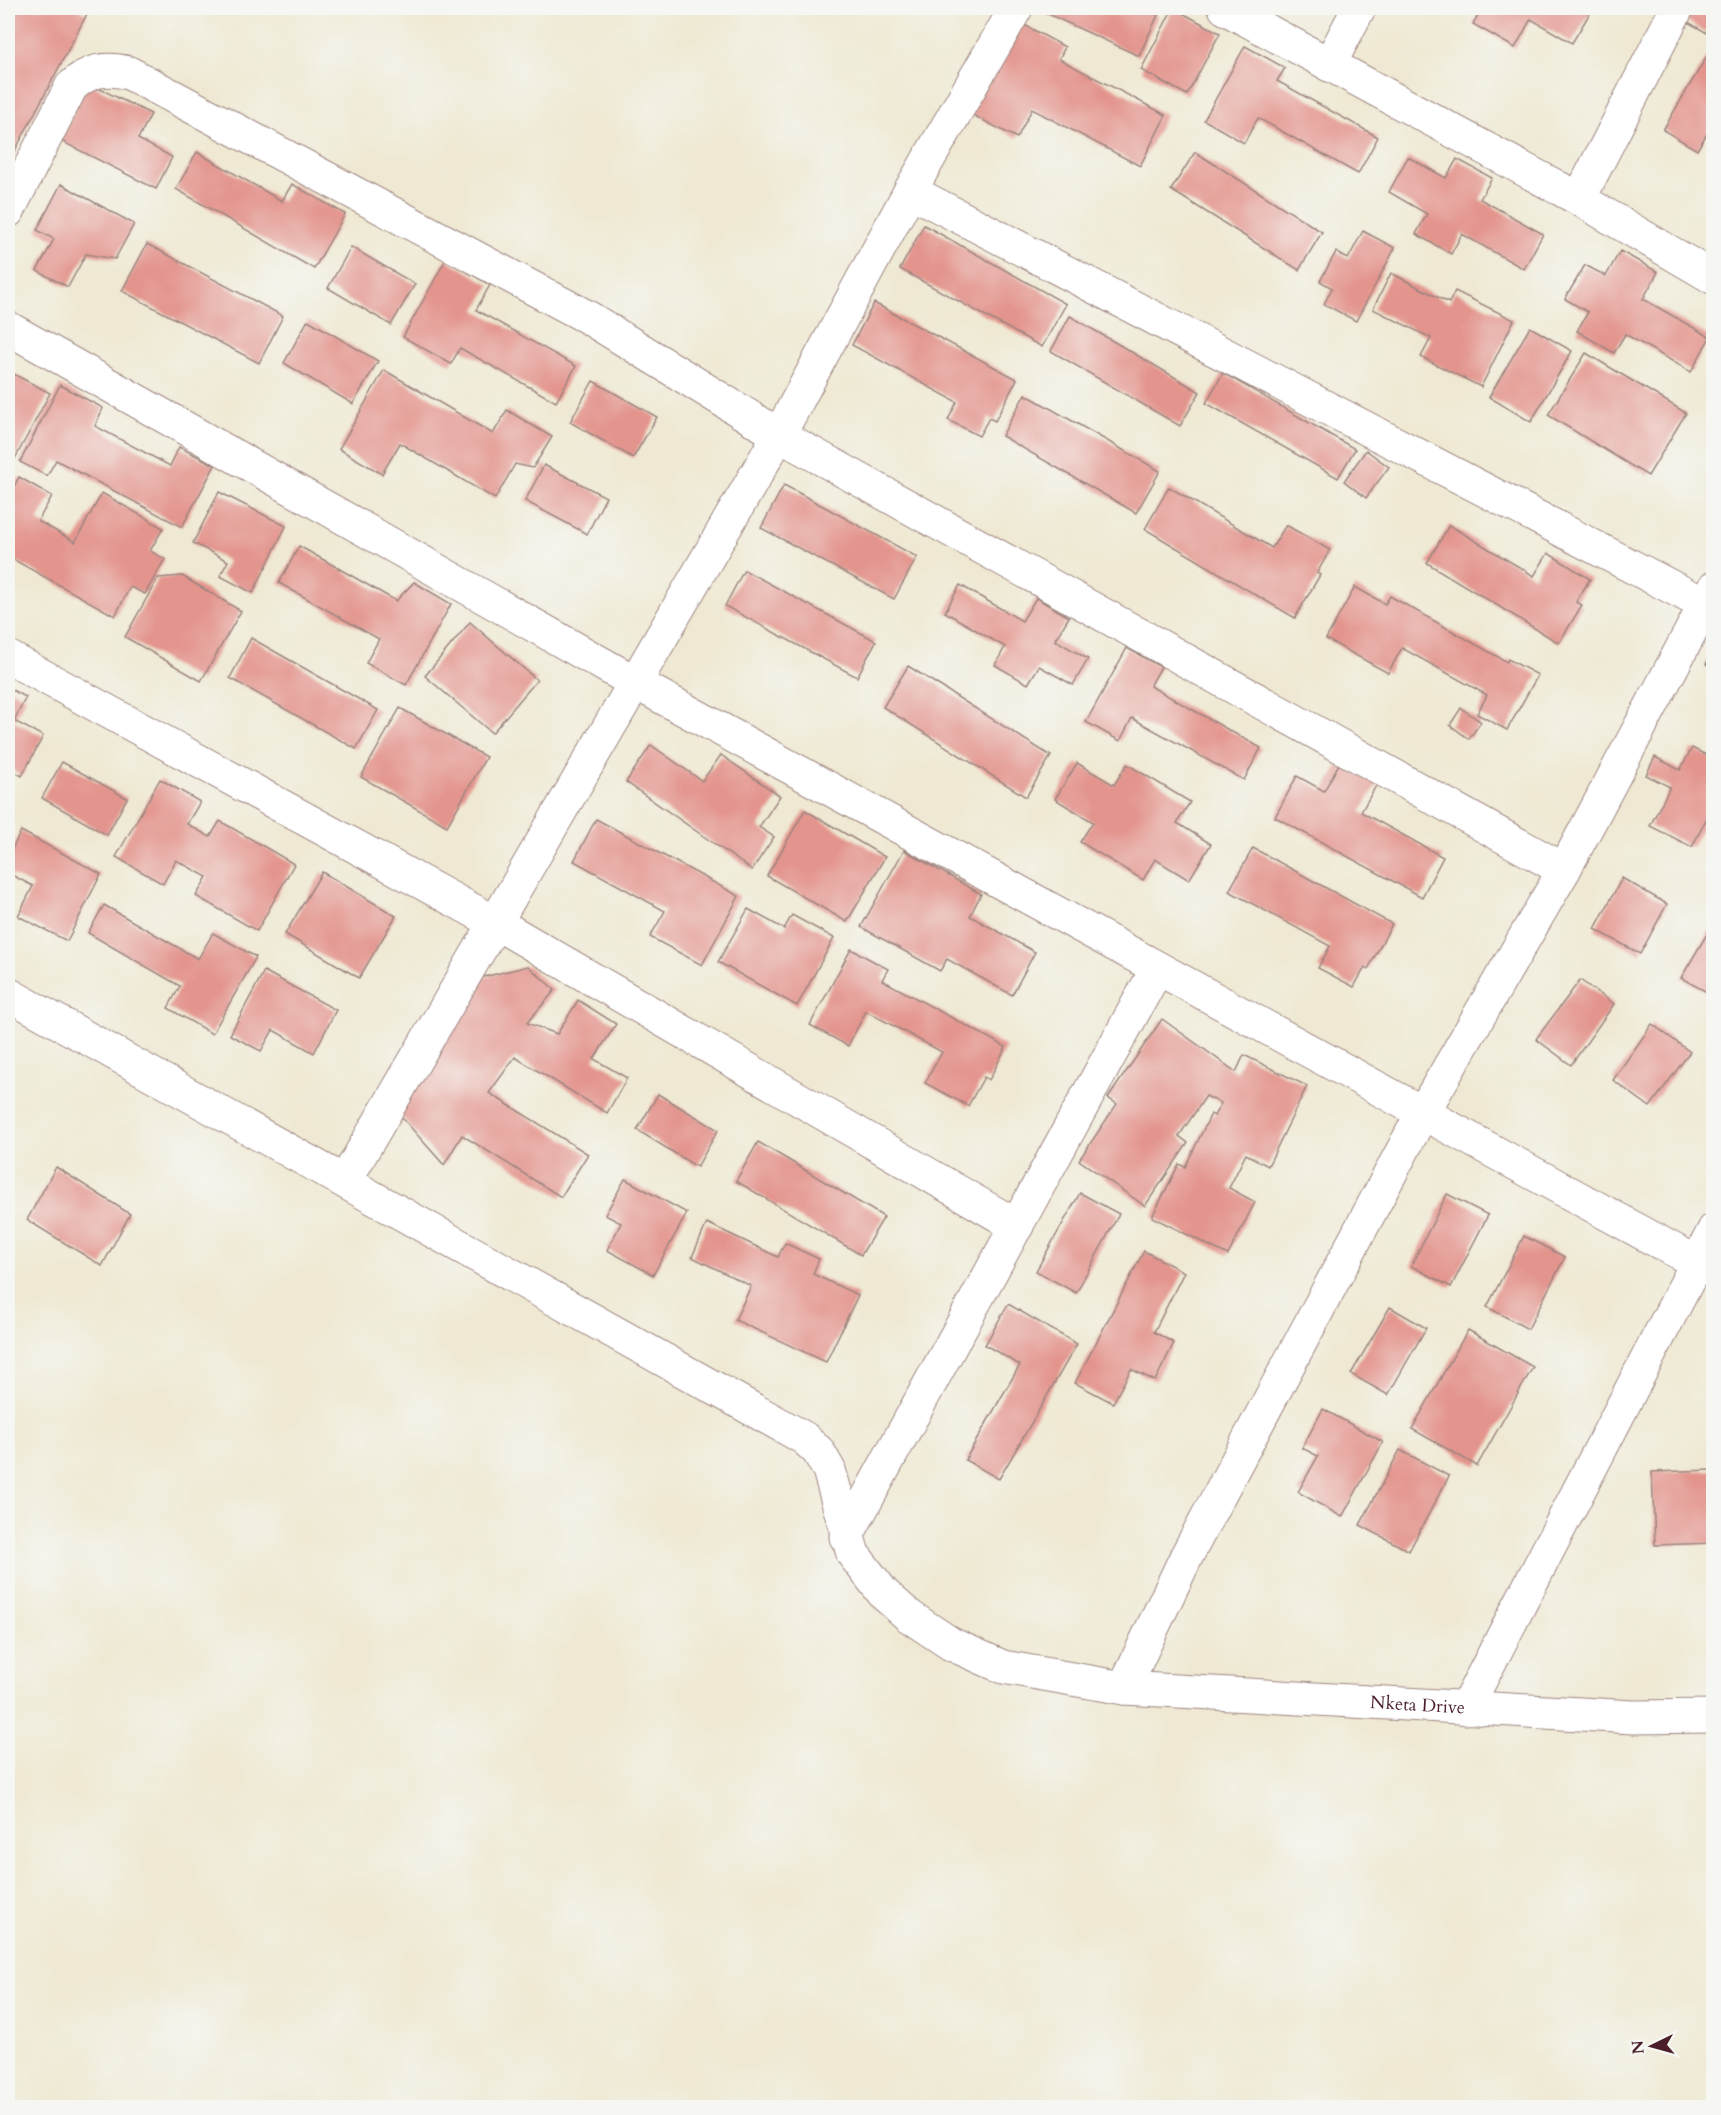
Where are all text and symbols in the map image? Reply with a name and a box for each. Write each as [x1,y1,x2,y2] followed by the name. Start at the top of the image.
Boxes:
[1369,1690,1466,1720] street label: Nketa Drive
[1622,2016,1682,2076] north arrow
[1626,2039,1650,2055] text: N

